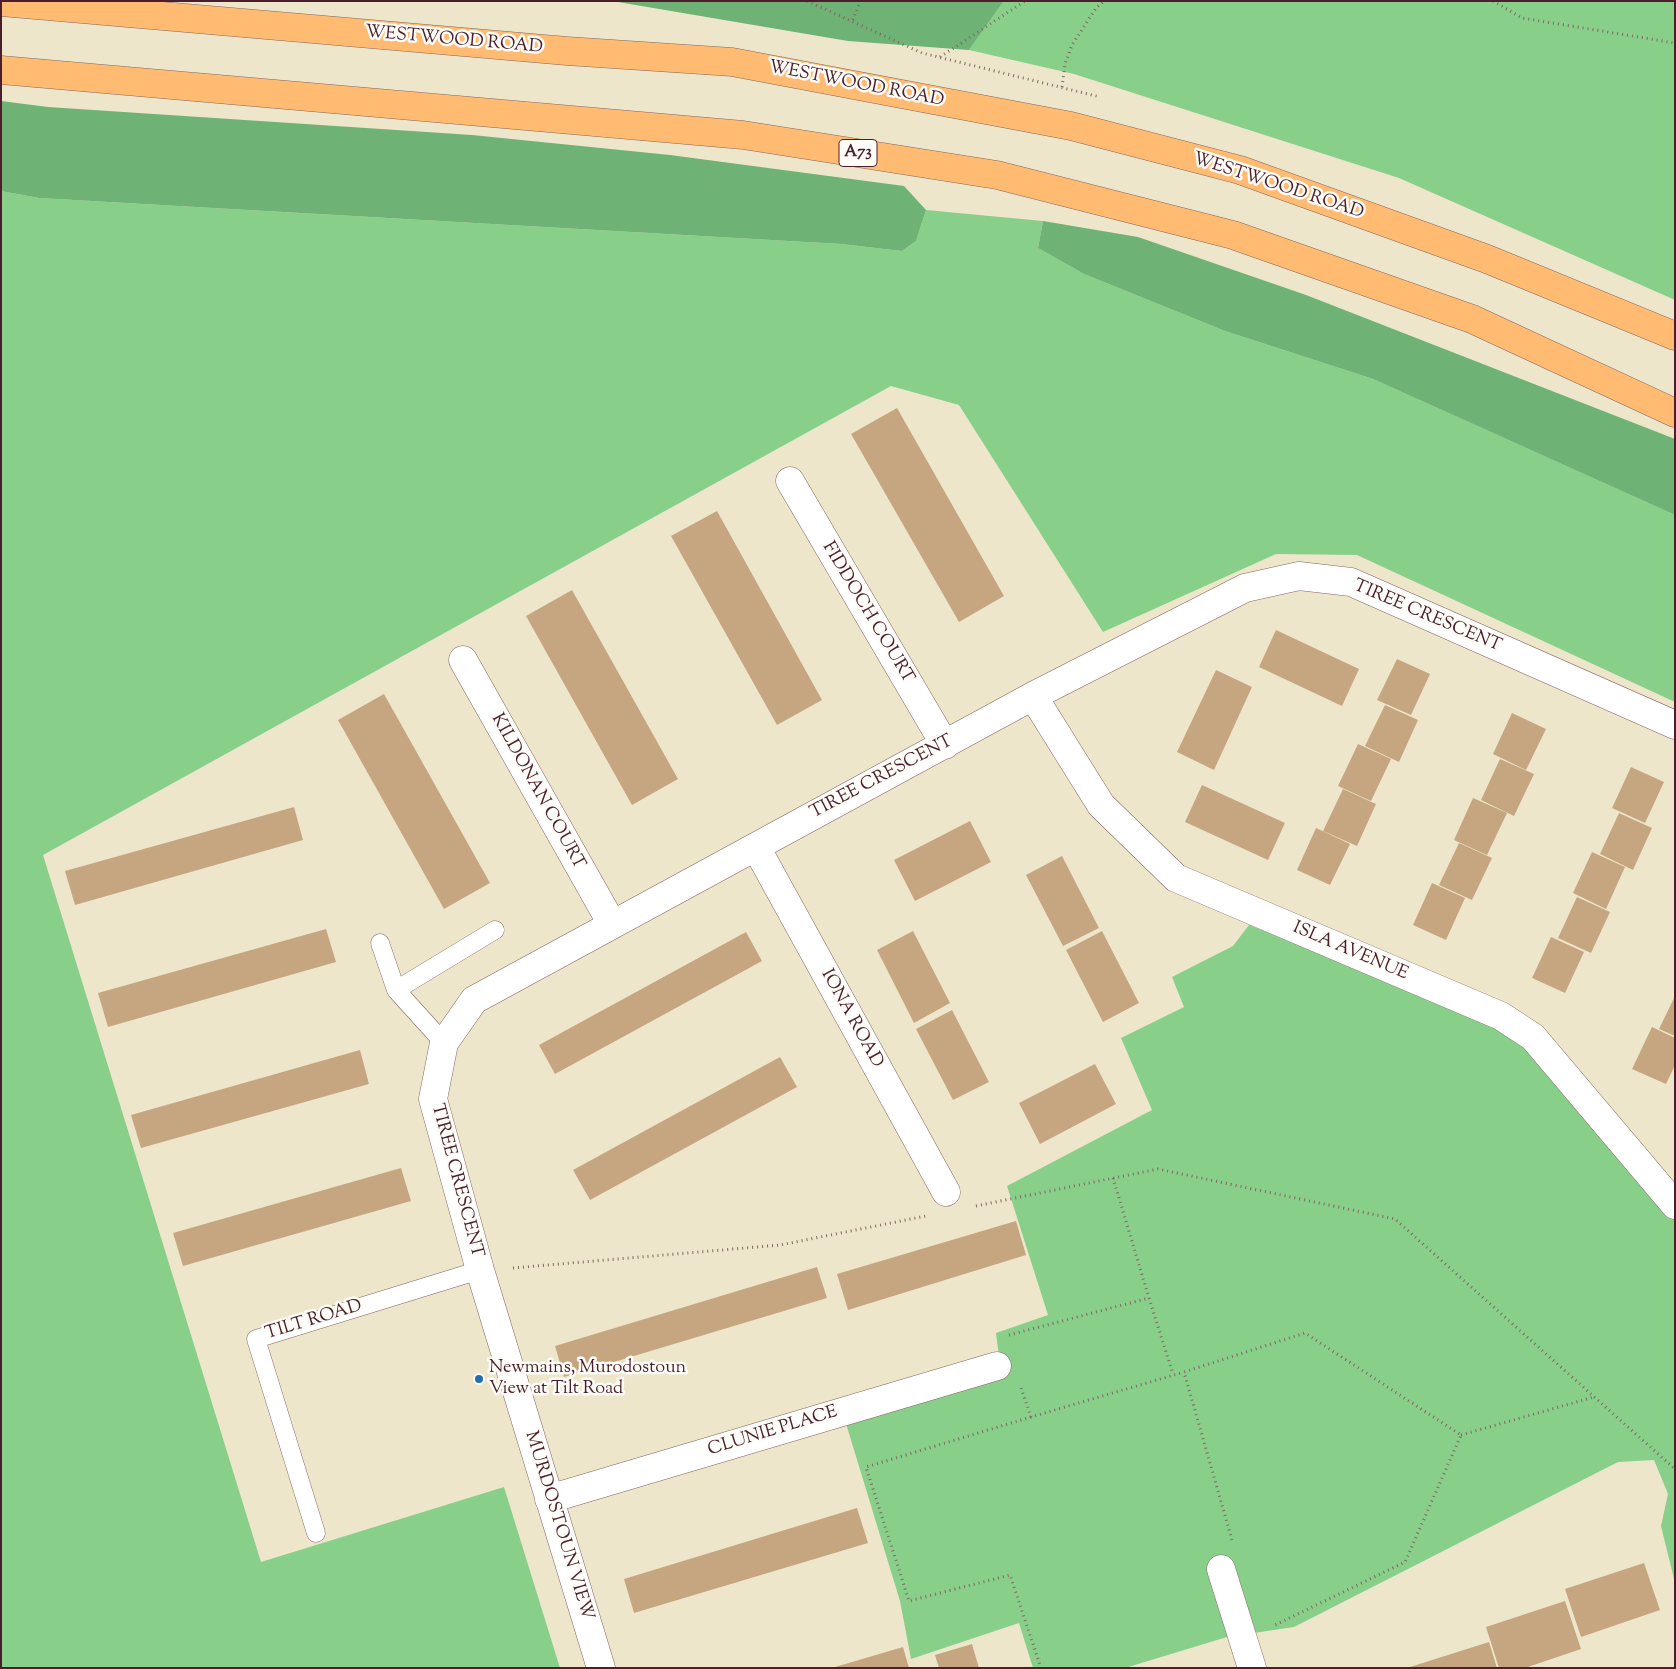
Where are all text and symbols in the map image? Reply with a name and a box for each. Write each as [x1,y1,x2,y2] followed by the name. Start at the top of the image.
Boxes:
[364,22,544,60] street label: WESTWOOD ROAD
[766,57,946,113] street label: WESTWOOD ROAD
[839,140,877,167] road number: A73
[1190,149,1366,225] street label: WESTWOOD ROAD
[816,538,918,688] street label: FIDDOCH COURT
[1350,576,1504,658] street label: TIREE CRESCENT
[485,710,589,874] street label: KILDONAN COURT
[807,731,957,825] street label: TIREE CRESCENT
[1289,918,1411,986] street label: ISLA AVENUE
[815,966,887,1072] street label: IONA ROAD
[425,1102,487,1260] street label: TIREE CRESCENT
[263,1296,365,1346] street label: TILT ROAD
[489,1358,686,1400] place label: Newmains, Murodostoun View at Tilt Road
[473,1373,485,1385] marker: Newmains, Murodostoun View at Tilt Road
[705,1402,841,1462] street label: CLUNIE PLACE
[519,1429,597,1623] street label: MURDOSTOUN VIEW

